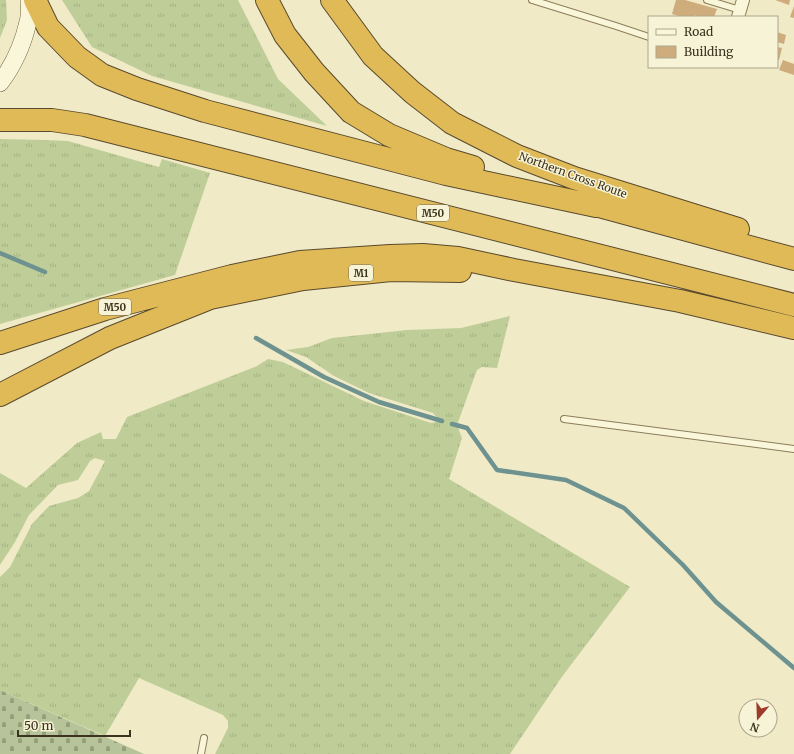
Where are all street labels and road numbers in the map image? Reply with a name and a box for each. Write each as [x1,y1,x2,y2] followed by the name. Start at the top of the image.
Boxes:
[517,149,629,201] street label: Northern Cross Route
[417,205,449,221] road number: M50
[349,265,373,281] road number: M1
[99,299,131,315] road number: M50

